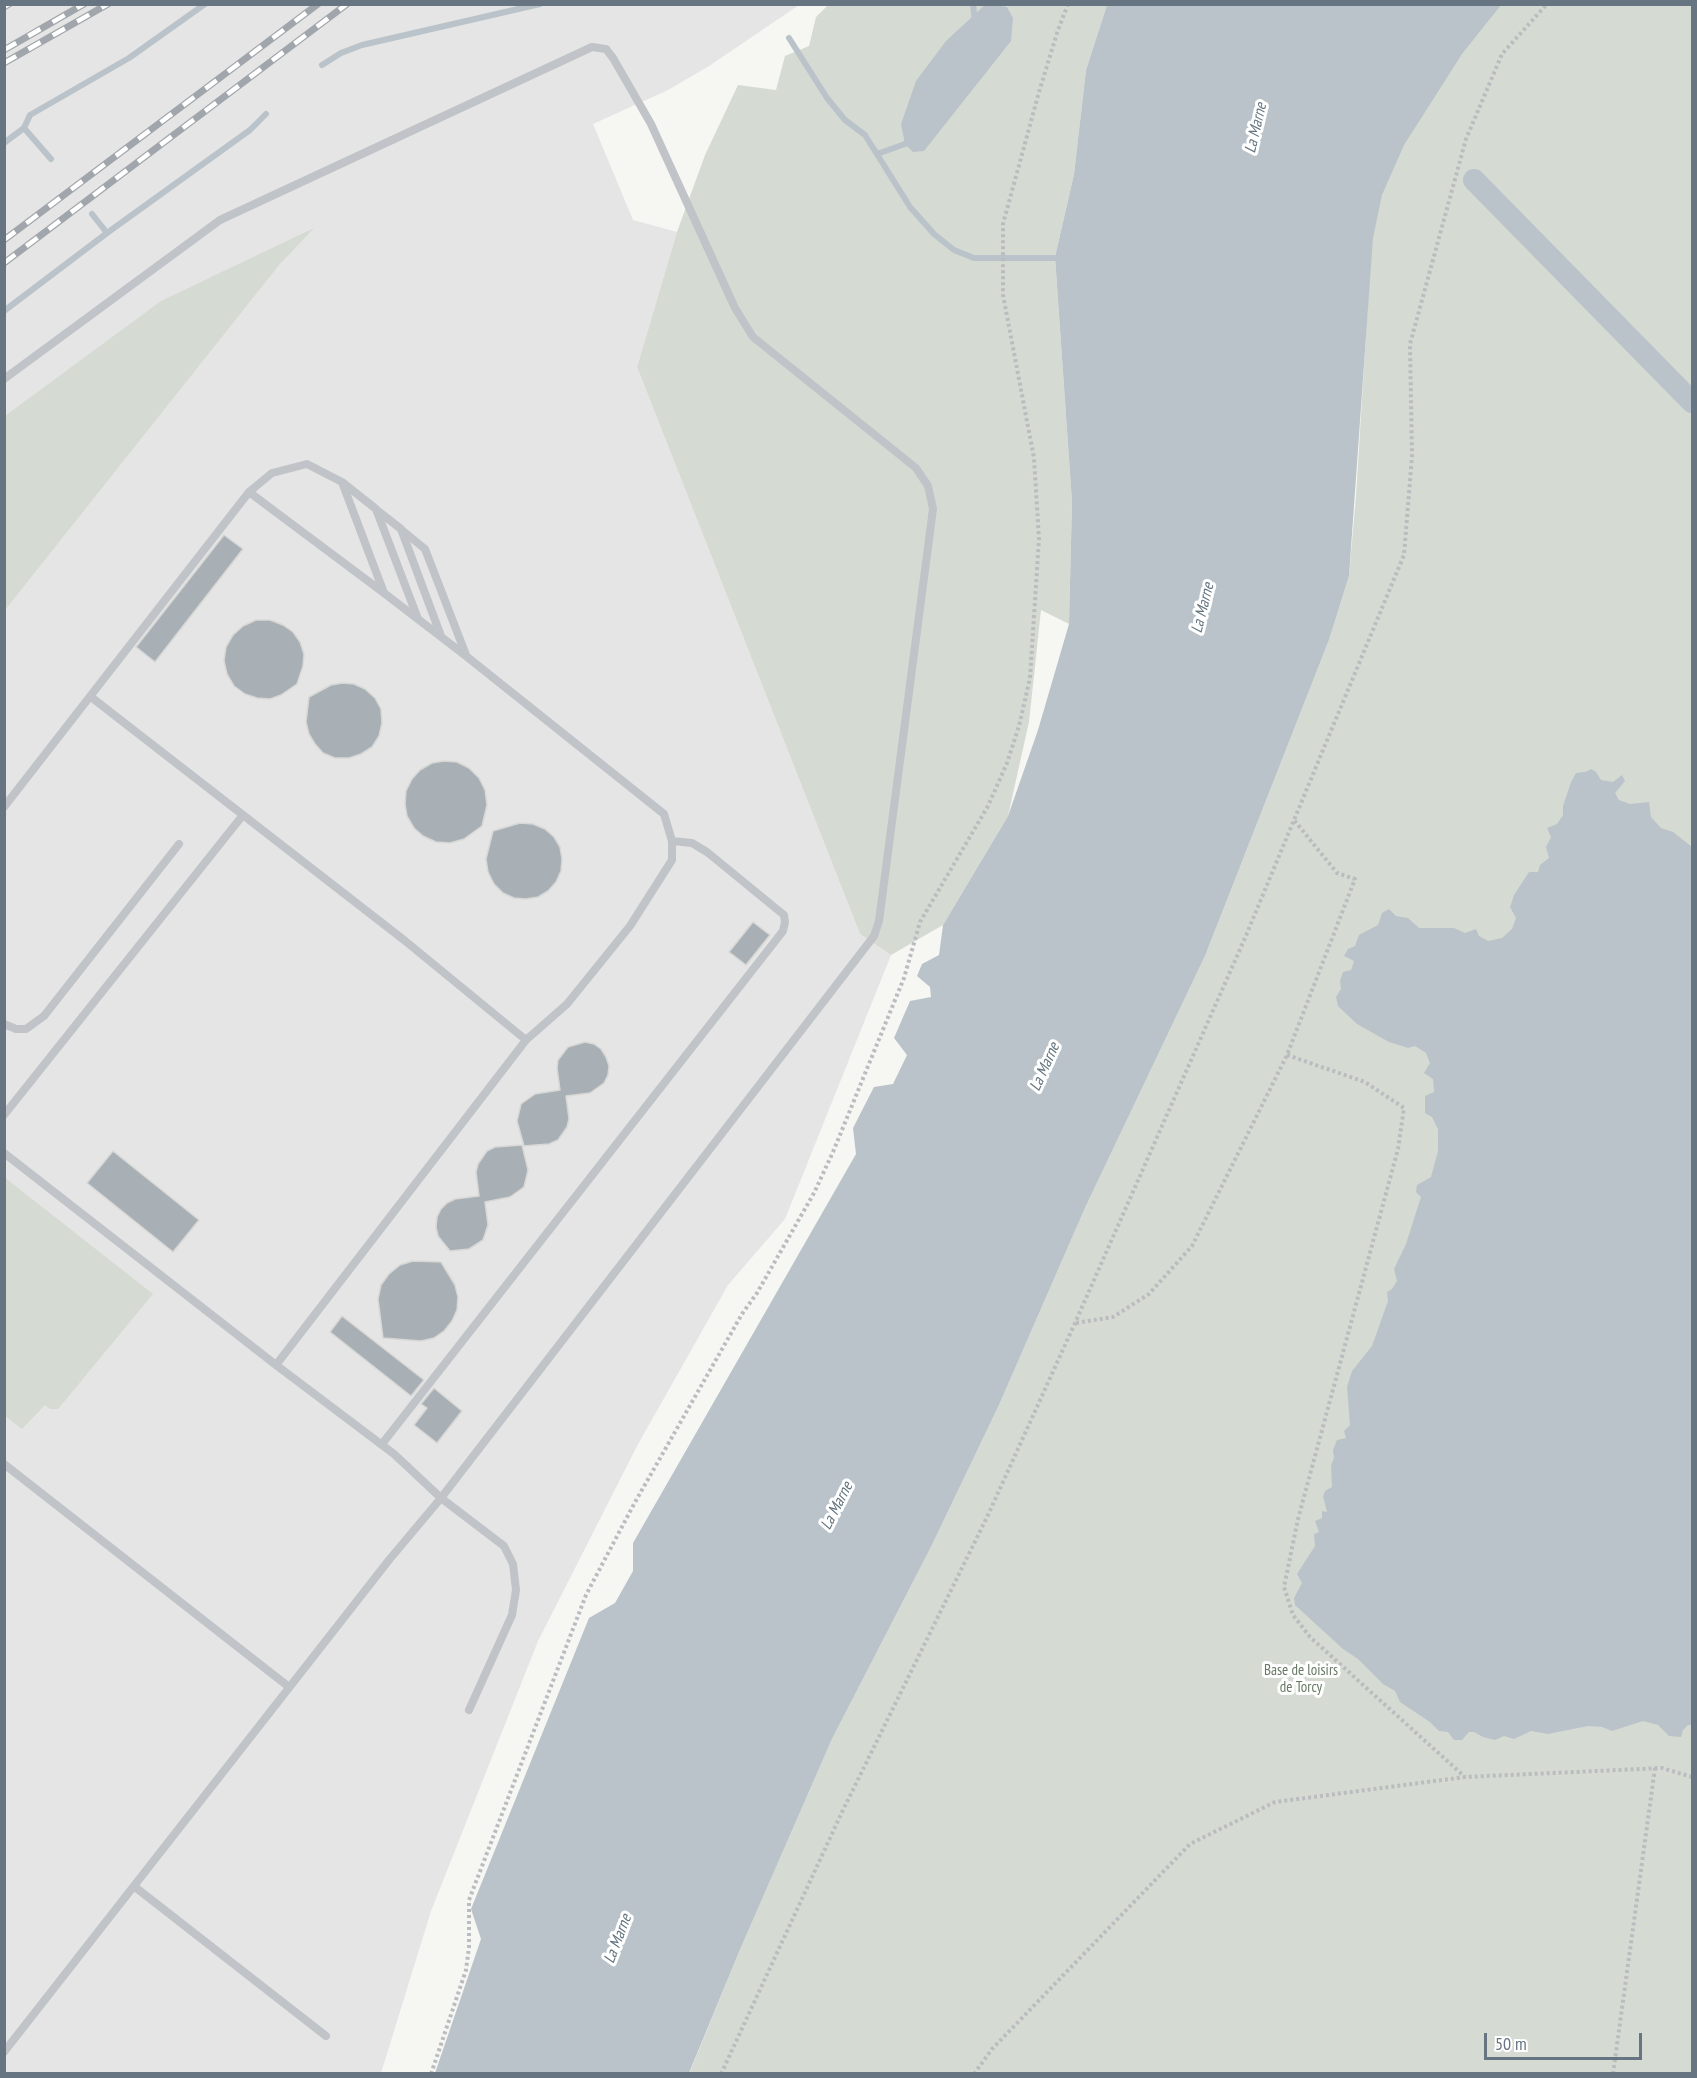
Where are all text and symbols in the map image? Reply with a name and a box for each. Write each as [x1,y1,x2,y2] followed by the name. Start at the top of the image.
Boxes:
[1241,101,1271,155] water label: La Marne
[1188,581,1218,635] water label: La Marne
[1026,1040,1064,1094] water label: La Marne
[817,1479,857,1533] water label: La Marne
[1264,1662,1338,1697] park label: Base de loisirs de Torcy
[600,1912,636,1966] water label: La Marne
[1487,2021,1644,2059] scale bar
[1495,2032,1527,2055] text: 50 m

